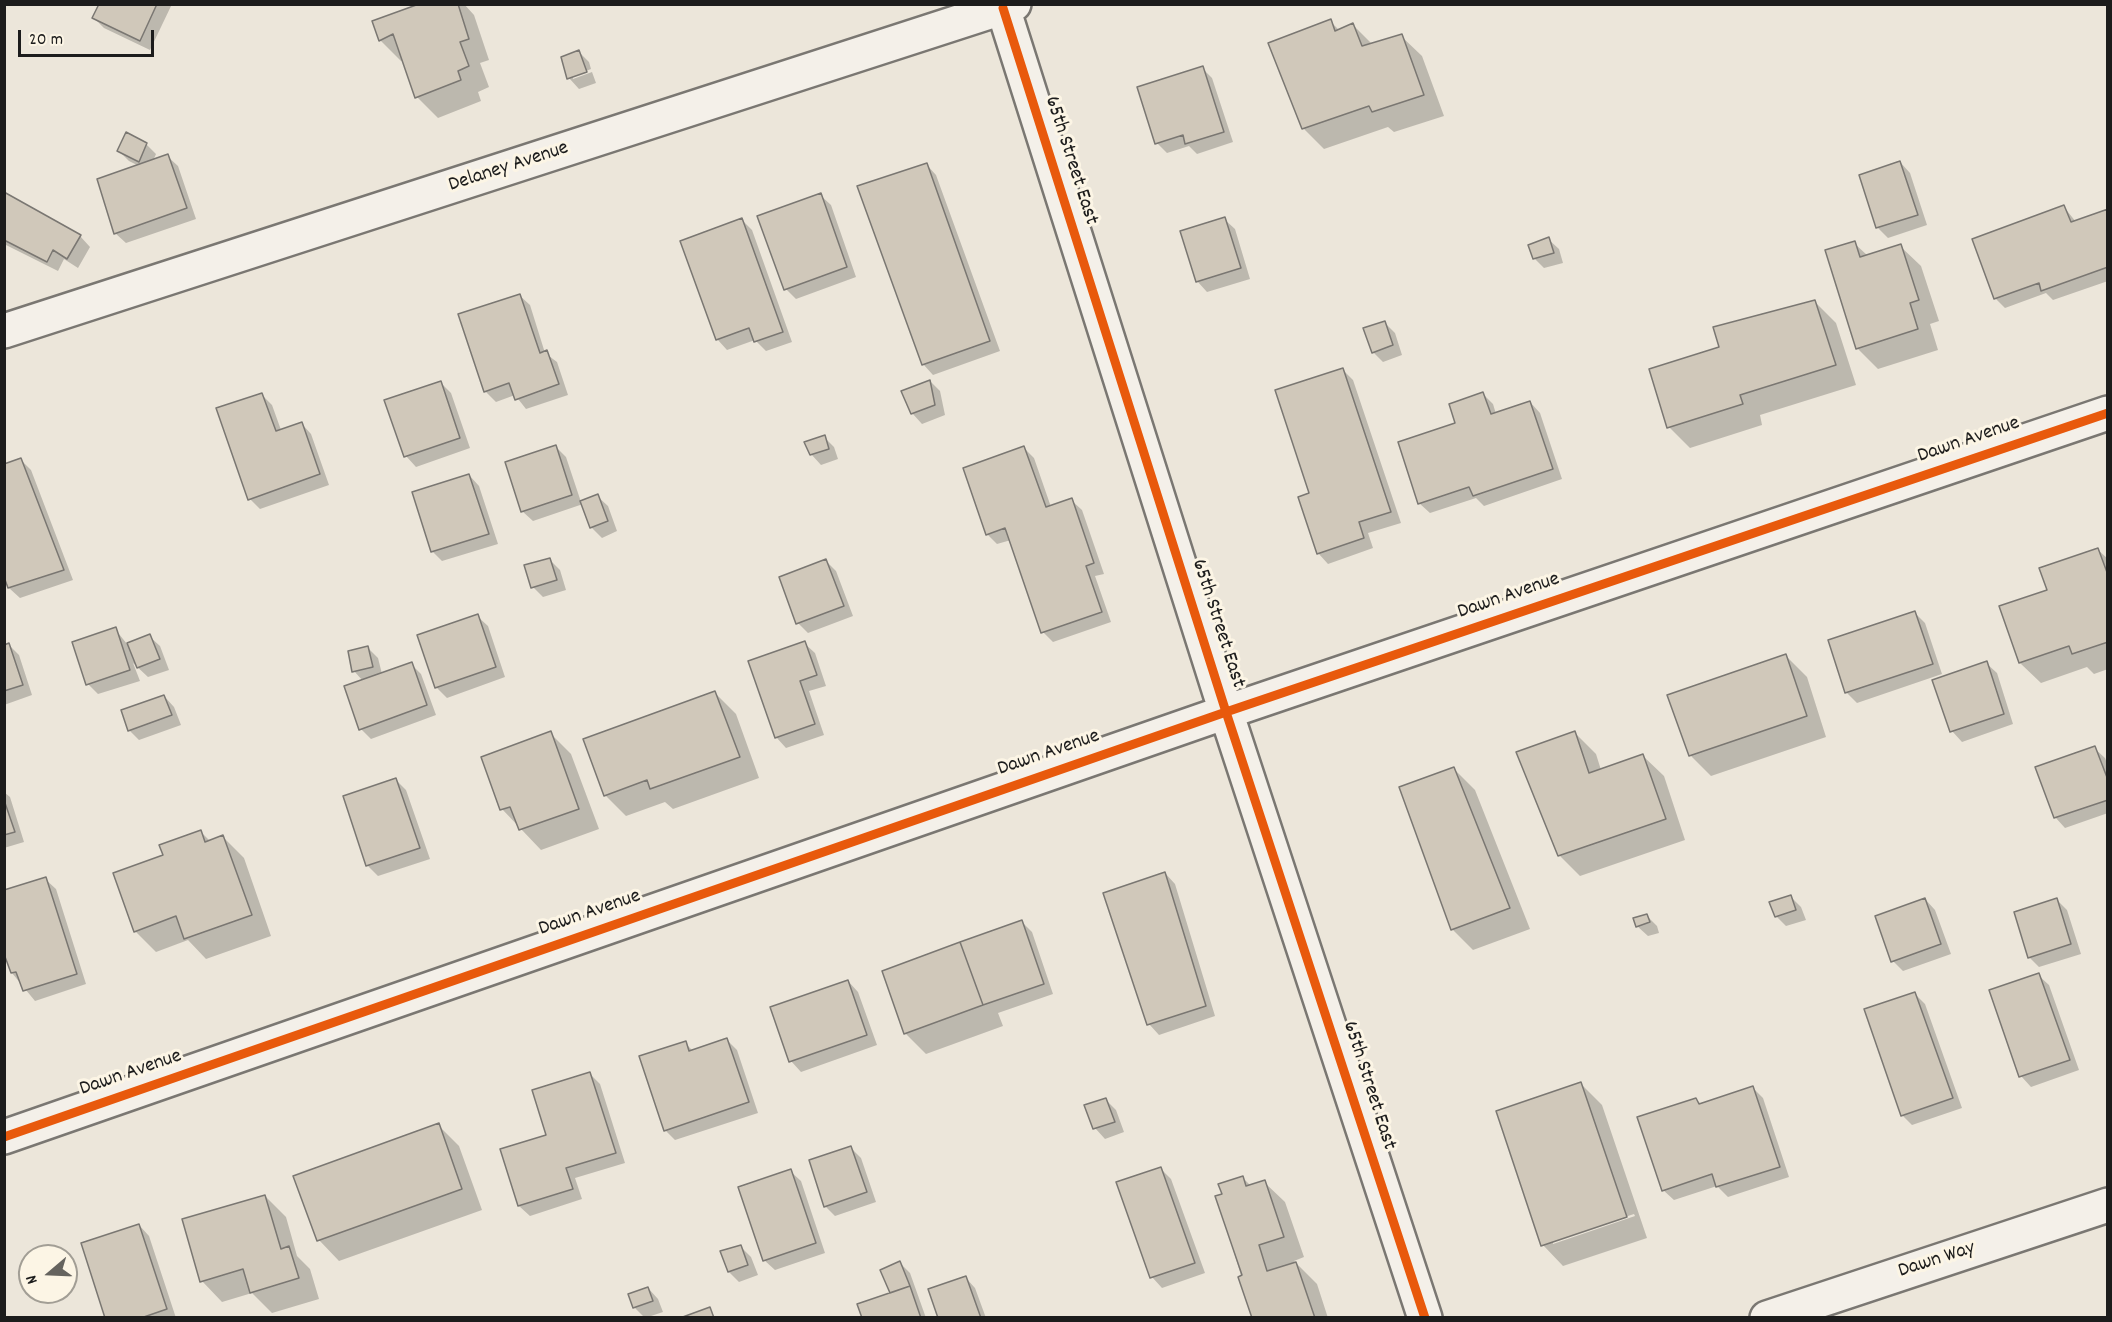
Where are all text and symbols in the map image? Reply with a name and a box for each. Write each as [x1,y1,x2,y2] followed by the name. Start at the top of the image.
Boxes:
[21,18,158,56] scale bar
[29,28,63,53] text: 20 m
[1037,93,1103,229] street label: 65th Street East
[446,137,572,199] street label: Delaney Avenue
[1915,412,2023,470] street label: Dawn Avenue
[1184,556,1250,692] street label: 65th Street East
[1455,568,1563,626] street label: Dawn Avenue
[995,725,1103,783] street label: Dawn Avenue
[536,885,644,943] street label: Dawn Avenue
[1335,1018,1401,1154] street label: 65th Street East
[77,1045,185,1103] street label: Dawn Avenue
[1895,1237,1979,1285] street label: Dawn Way
[18,1244,78,1304] north arrow
[20,1272,45,1287] text: N

